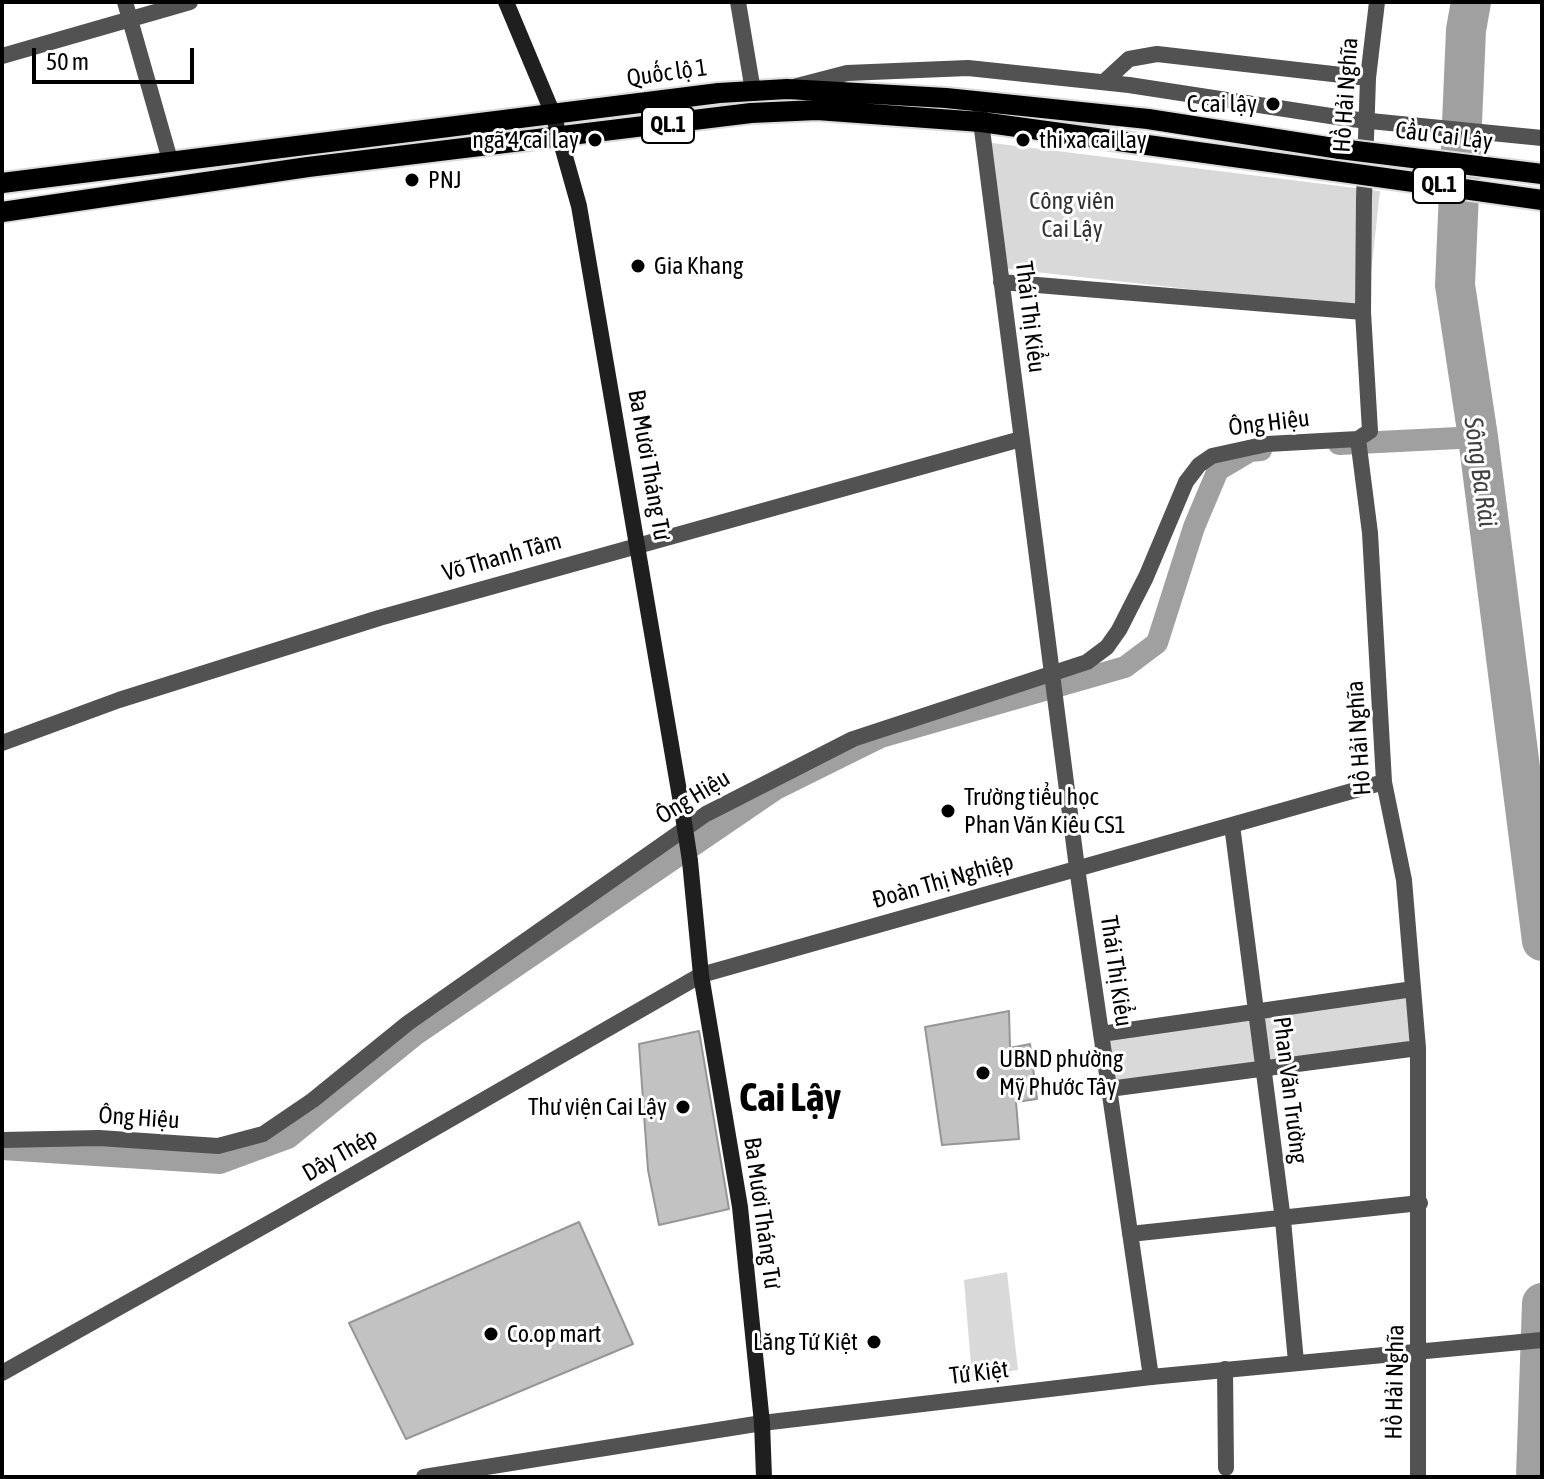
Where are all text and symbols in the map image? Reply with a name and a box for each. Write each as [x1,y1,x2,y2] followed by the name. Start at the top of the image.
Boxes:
[36,32,198,82] scale bar
[1328,37,1364,153] street label: Hồ Hải Nghĩa
[46,48,89,75] text: 50 m
[625,53,709,93] street label: Quốc lộ 1
[1187,90,1257,118] place label: C cai lậy
[1264,95,1282,113] marker: C cai lậy
[642,107,694,143] road number: QL.1
[1394,116,1494,156] street label: Cầu Cai Lậy
[472,126,579,154] place label: ngã 4 cai lay
[1039,126,1147,154] place label: thi xa cai lay
[586,131,604,149] marker: ngã 4 cai lay
[1014,131,1032,149] marker: thi xa cai lay
[428,166,462,194] place label: PNJ
[1413,167,1465,203] road number: QL.1
[403,171,421,189] marker: PNJ
[1029,187,1115,243] park label: Công viên Cai Lậy
[654,252,743,280] place label: Gia Khang
[629,257,647,275] marker: Gia Khang
[1009,260,1051,374] street label: Thái Thị Kiểu
[622,387,676,543] street label: Ba Mươi Tháng Tư
[1227,404,1311,442] street label: Ông Hiệu
[1457,415,1503,529] water label: Sông Ba Rài
[439,526,565,588] street label: Võ Thanh Tâm
[1341,680,1377,796] street label: Hồ Hải Nghĩa
[651,764,735,830] street label: Ông Hiệu
[964,783,1126,839] place label: Trường tiểu học Phan Văn Kiêu CS1
[939,802,957,820] marker: Trường tiểu học Phan Văn Kiêu CS1
[869,847,1017,915] street label: Đoàn Thị Nghiệp
[1094,914,1138,1028] street label: Thái Thị Kiểu
[1267,1015,1313,1165] street label: Phan Văn Trường
[999,1045,1123,1101] place label: UBND phường Mỹ Phước Tây
[974,1064,992,1082] marker: UBND phường Mỹ Phước Tây
[739,1074,841,1122] district label: Cai Lậy
[528,1093,667,1121] place label: Thư viện Cai Lậy
[674,1098,692,1116] marker: Thư viện Cai Lậy
[97,1101,181,1135] street label: Ông Hiệu
[297,1122,383,1188] street label: Dây Thép
[737,1135,787,1291] street label: Ba Mươi Tháng Tư
[507,1320,601,1348] place label: Co.op mart
[1380,1324,1410,1440] street label: Hồ Hải Nghĩa
[482,1325,500,1343] marker: Co.op mart
[753,1328,858,1356] place label: Lăng Tứ Kiệt
[865,1333,883,1351] marker: Lăng Tứ Kiệt
[948,1355,1010,1391] street label: Tứ Kiệt

